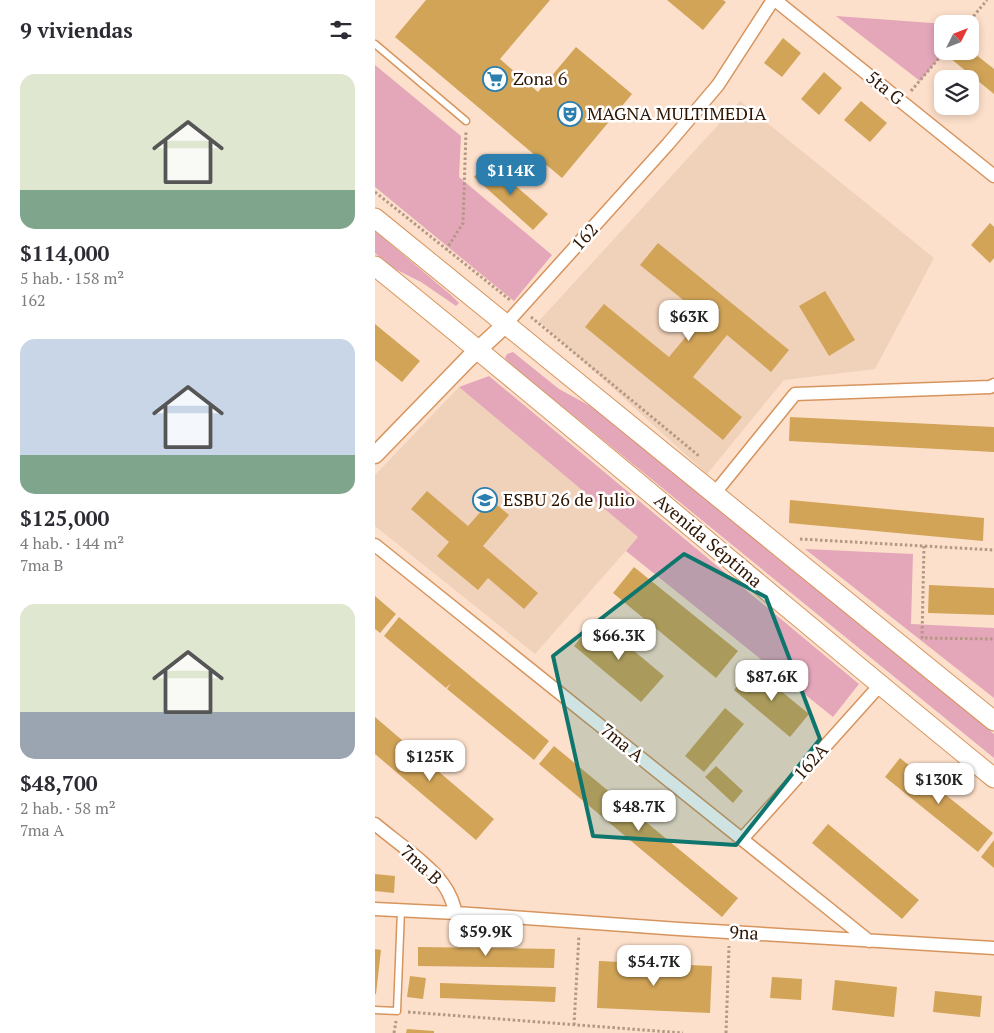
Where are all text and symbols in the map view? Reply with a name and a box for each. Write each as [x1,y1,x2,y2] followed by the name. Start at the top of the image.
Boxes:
[934,15,979,60] north arrow
[934,15,979,115] map controls
[20,16,133,44] text: 9 viviendas
[327,16,355,44] icon: filters
[862,65,910,110] street label: 5ta G
[482,66,508,92] supermarket icon: Zona 6
[513,66,568,90] place label: Zona 6
[934,70,979,115] button: layers
[557,101,583,127] theatre icon: MAGNA MULTIMEDIA
[587,101,767,125] place label: MAGNA MULTIMEDIA
[143,107,233,197] icon: home
[476,154,546,196] pin: $114K
[487,159,535,181] text: $114K
[566,218,603,255] street label: 162
[20,239,109,267] text: $114,000
[20,267,124,289] text: 5 hab. · 158 m²
[20,289,46,311] text: 162
[659,300,719,342] pin: $63K
[670,305,708,327] text: $63K
[143,372,233,462] icon: home
[472,487,498,513] school or university icon: ESBU 26 de Julio
[503,487,635,511] place label: ESBU 26 de Julio
[650,488,768,592] street label: Avenida Séptima
[20,504,109,532] text: $125,000
[20,532,124,554] text: 4 hab. · 144 m²
[20,554,63,576] text: 7ma B
[578,618,660,661] pin: $66.3K
[593,624,645,646] text: $66.3K
[143,637,233,727] icon: home
[731,660,813,702] pin: $87.6K
[746,665,798,687] text: $87.6K
[596,717,650,768] street label: 7ma A
[788,738,833,785] street label: 162A
[395,740,465,782] pin: $125K
[406,745,454,767] text: $125K
[904,762,974,805] pin: $130K
[915,768,963,790] text: $130K
[20,769,98,797] text: $48,700
[598,790,680,832] pin: $48.7K
[613,795,665,817] text: $48.7K
[20,797,116,819] text: 2 hab. · 58 m²
[20,819,64,841] text: 7ma A
[396,839,448,890] street label: 7ma B
[445,914,527,957] pin: $59.9K
[729,919,759,945] street label: 9na
[460,920,512,942] text: $59.9K
[613,944,695,987] pin: $54.7K
[628,950,680,972] text: $54.7K

